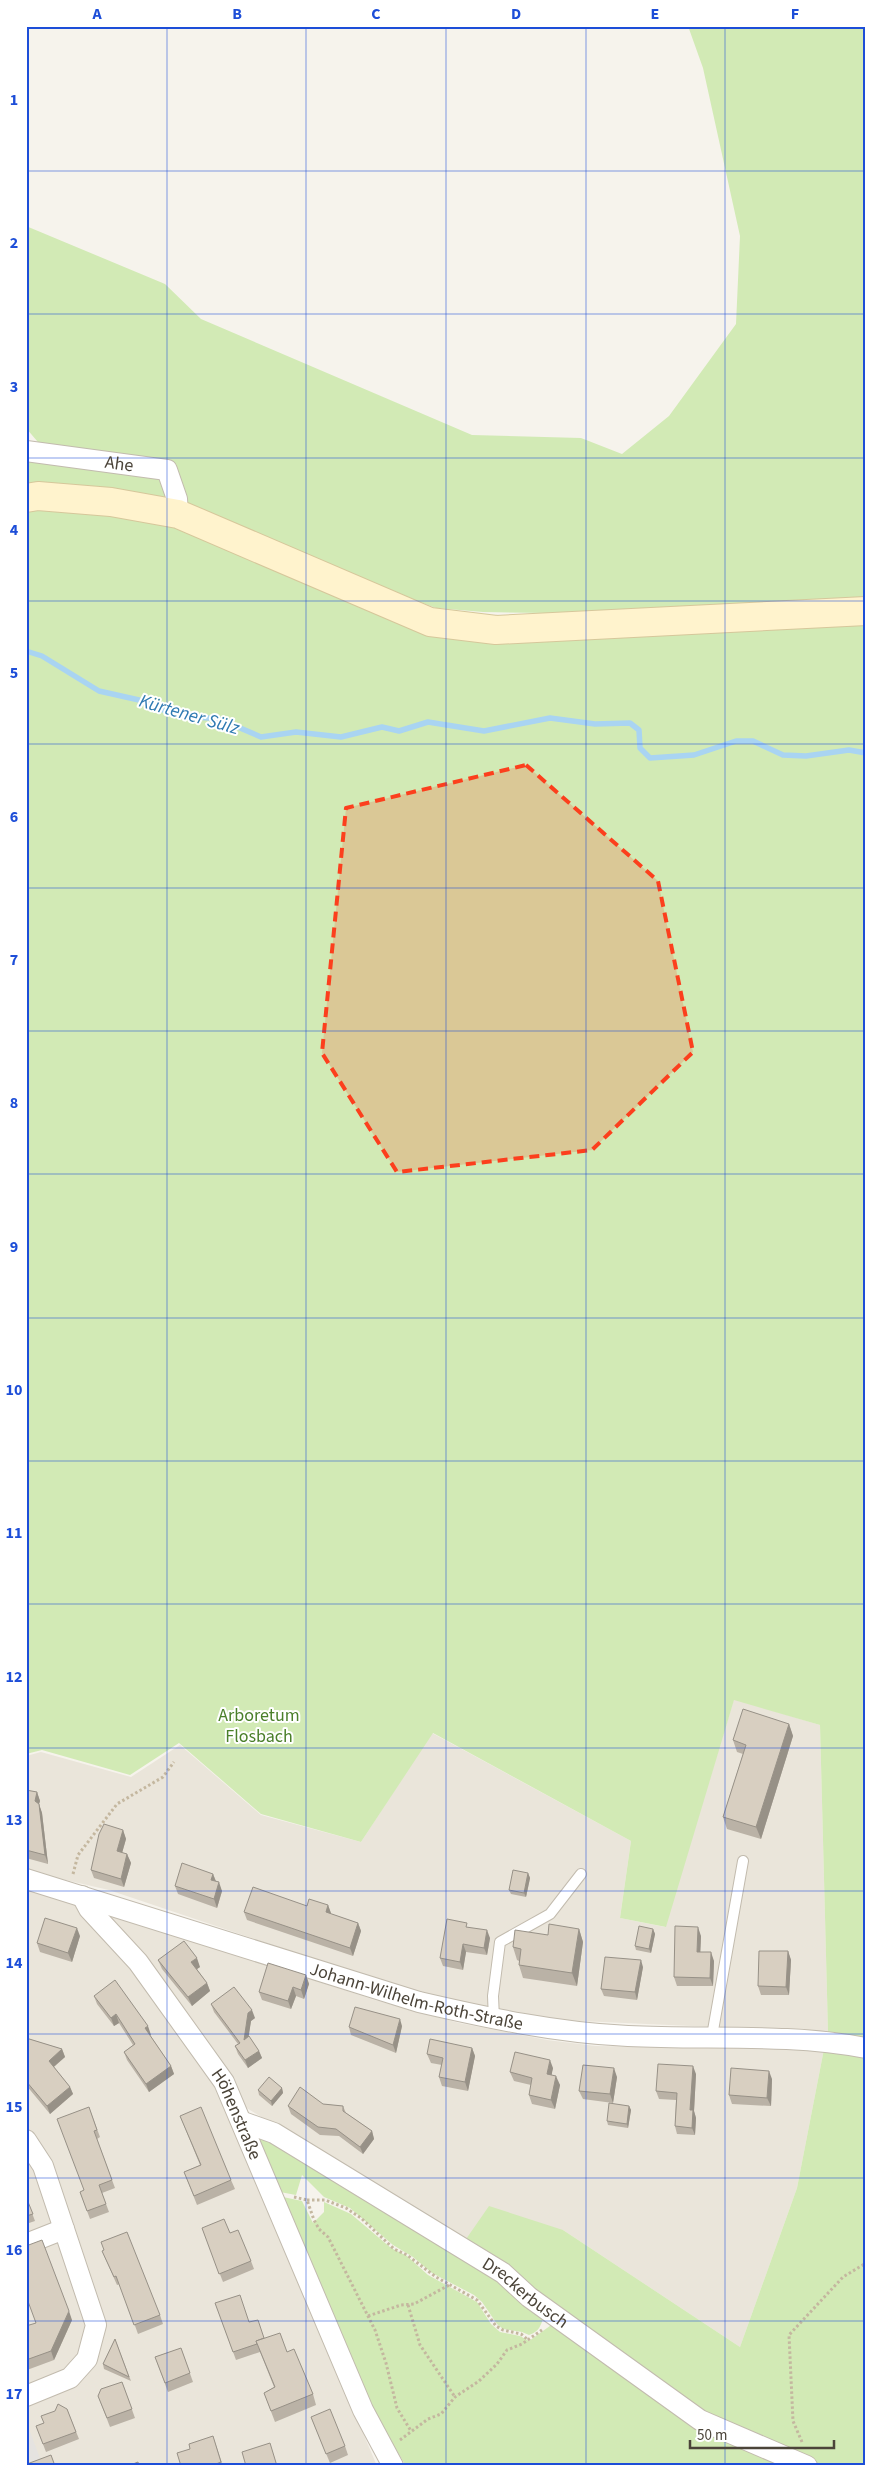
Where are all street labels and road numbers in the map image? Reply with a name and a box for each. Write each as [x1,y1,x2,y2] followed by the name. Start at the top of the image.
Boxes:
[103,449,135,478] street label: Ahe
[307,1956,525,2036] street label: Johann-Wilhelm-Roth-Straße
[205,2063,268,2164] street label: Höhenstraße
[478,2251,574,2334] street label: Dreckerbusch

